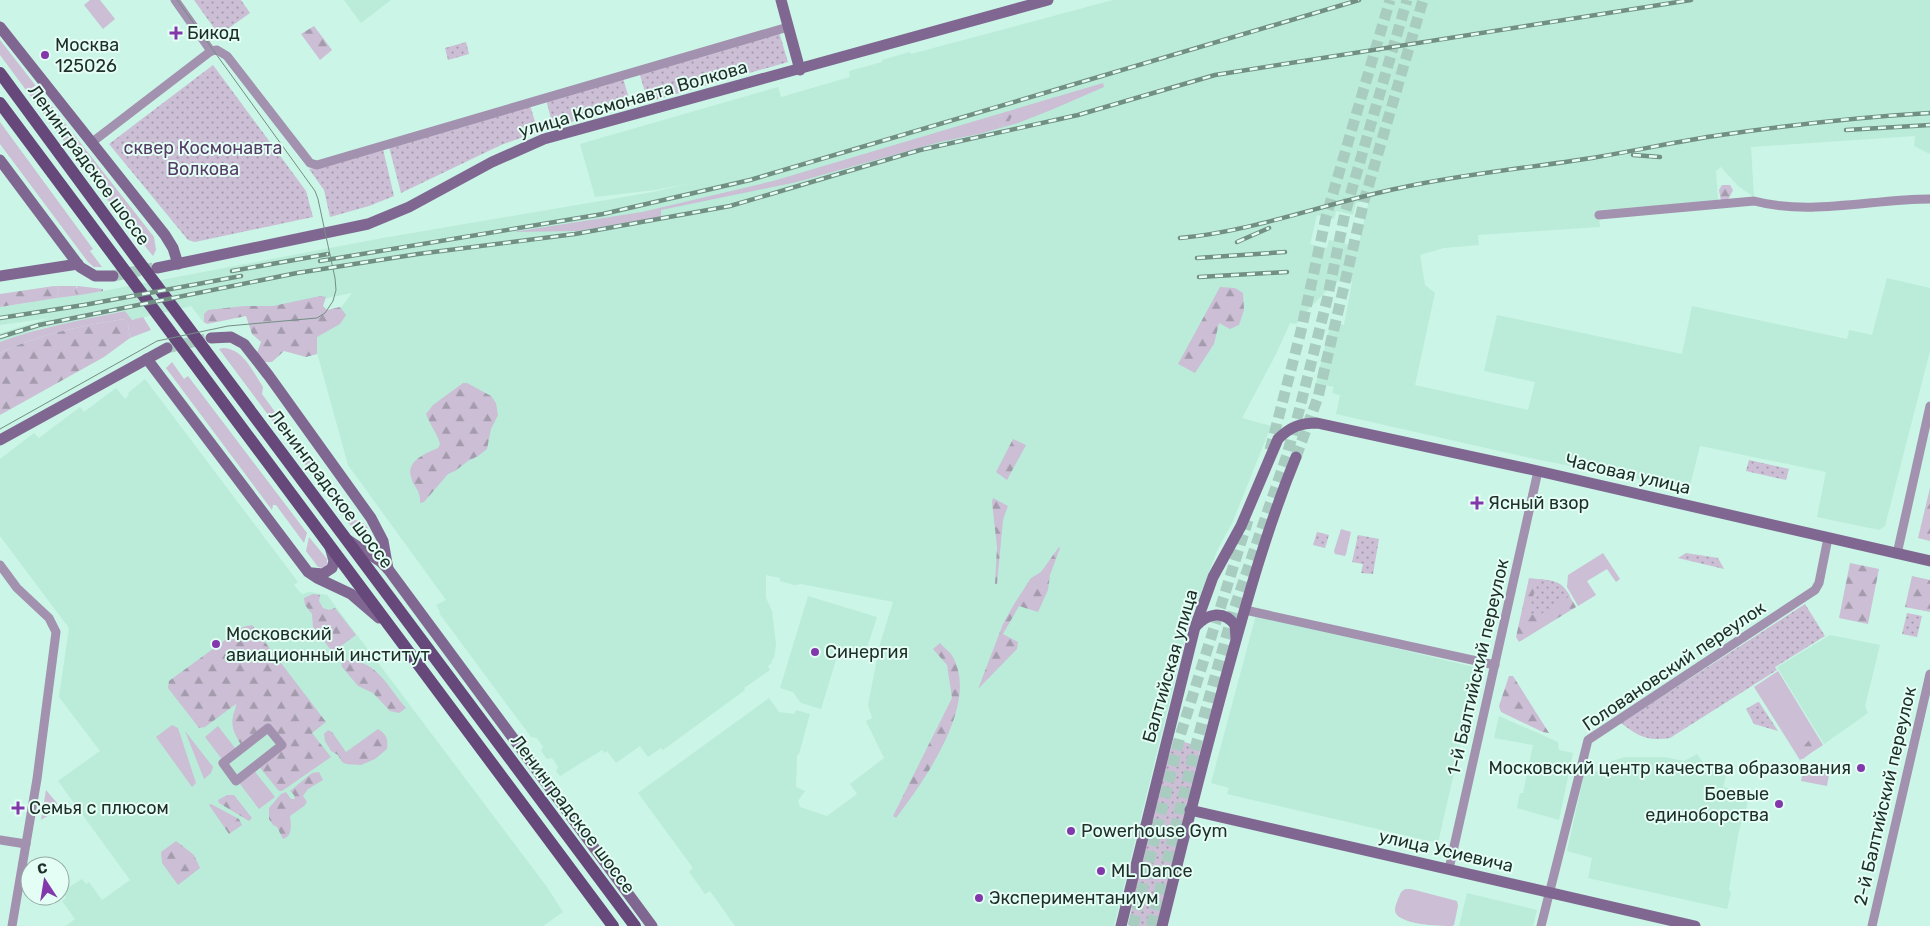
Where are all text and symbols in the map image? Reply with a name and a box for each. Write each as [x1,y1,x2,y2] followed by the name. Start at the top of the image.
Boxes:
[187,22,240,44] place label: Бикод
[169,26,183,40] marker: Бикод
[55,34,119,77] place label: Москва 125026
[39,49,51,61] marker: Москва 125026
[516,56,750,142] street label: улица Космонавта Волкова
[23,80,155,250] street label: Ленинградское шоссе
[124,137,282,180] park label: сквер Космонавта Волкова
[264,405,398,573] street label: Ленинградское шоссе
[1563,449,1693,499] street label: Часовая улица
[1488,492,1589,514] place label: Ясный взор
[1470,496,1484,510] marker: Ясный взор
[1442,556,1514,777] street label: 1-й Балтийский переулок
[1138,587,1202,745] street label: Балтийская улица
[1578,596,1770,736] street label: Головановский переулок
[226,623,430,666] place label: Московский авиационный институт
[210,638,222,650] marker: Московский авиационный институт
[825,641,908,663] place label: Синергия
[809,646,821,658] marker: Синергия
[1849,684,1921,908] street label: 2-й Балтийский переулок
[506,730,640,898] street label: Ленинградское шоссе
[1488,757,1851,779] place label: Московский центр качества образования
[1855,762,1867,774] marker: Московский центр качества образования
[1645,783,1769,826] place label: Боевые единоборства
[29,797,169,819] place label: Семья с плюсом
[1773,798,1785,810] marker: Боевые единоборства
[11,801,25,815] marker: Семья с плюсом
[1081,820,1228,842] place label: Powerhouse Gym
[1065,825,1077,837] marker: Powerhouse Gym
[1377,825,1515,877] street label: улица Усиевича
[20,856,70,906] north arrow
[36,859,49,878] text: С
[1111,860,1193,882] place label: ML Dance
[1095,865,1107,877] marker: ML Dance
[989,887,1159,909] place label: Экспериментаниум
[973,892,985,904] marker: Экспериментаниум

